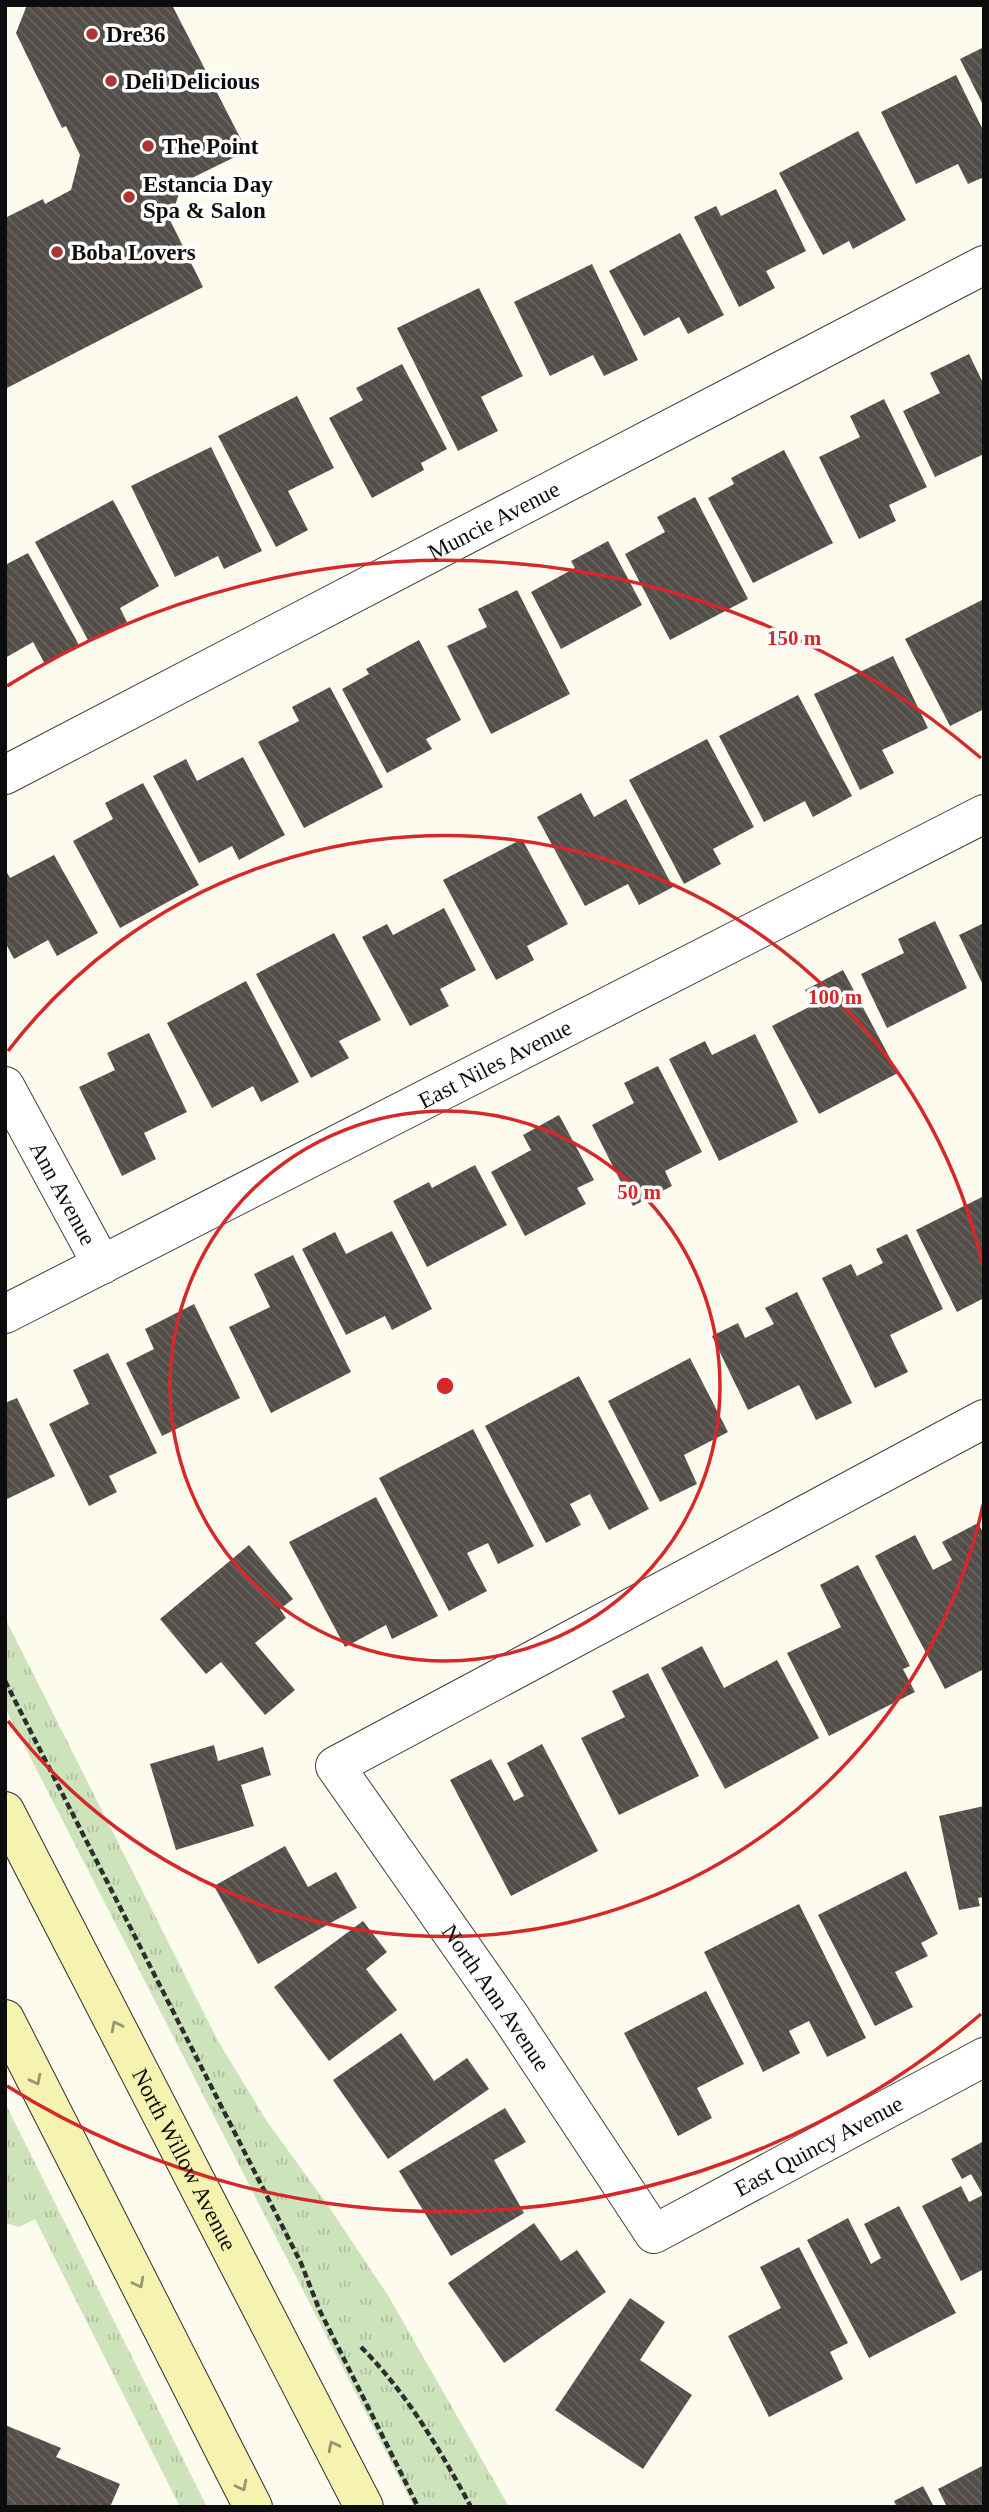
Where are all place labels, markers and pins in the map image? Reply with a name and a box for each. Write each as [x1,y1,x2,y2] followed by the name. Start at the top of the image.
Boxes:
[106,22,166,47] place label: Dre36
[84,26,100,42] marker: Dre36
[125,69,260,94] place label: Deli Delicious
[103,73,119,89] marker: Deli Delicious
[162,134,259,159] place label: The Point
[140,138,156,154] marker: The Point
[143,172,273,223] place label: Estancia Day Spa & Salon
[121,189,137,205] marker: Estancia Day Spa & Salon
[71,240,196,265] place label: Boba Lovers
[49,244,65,260] marker: Boba Lovers
[433,1374,457,1398] centre of rings

